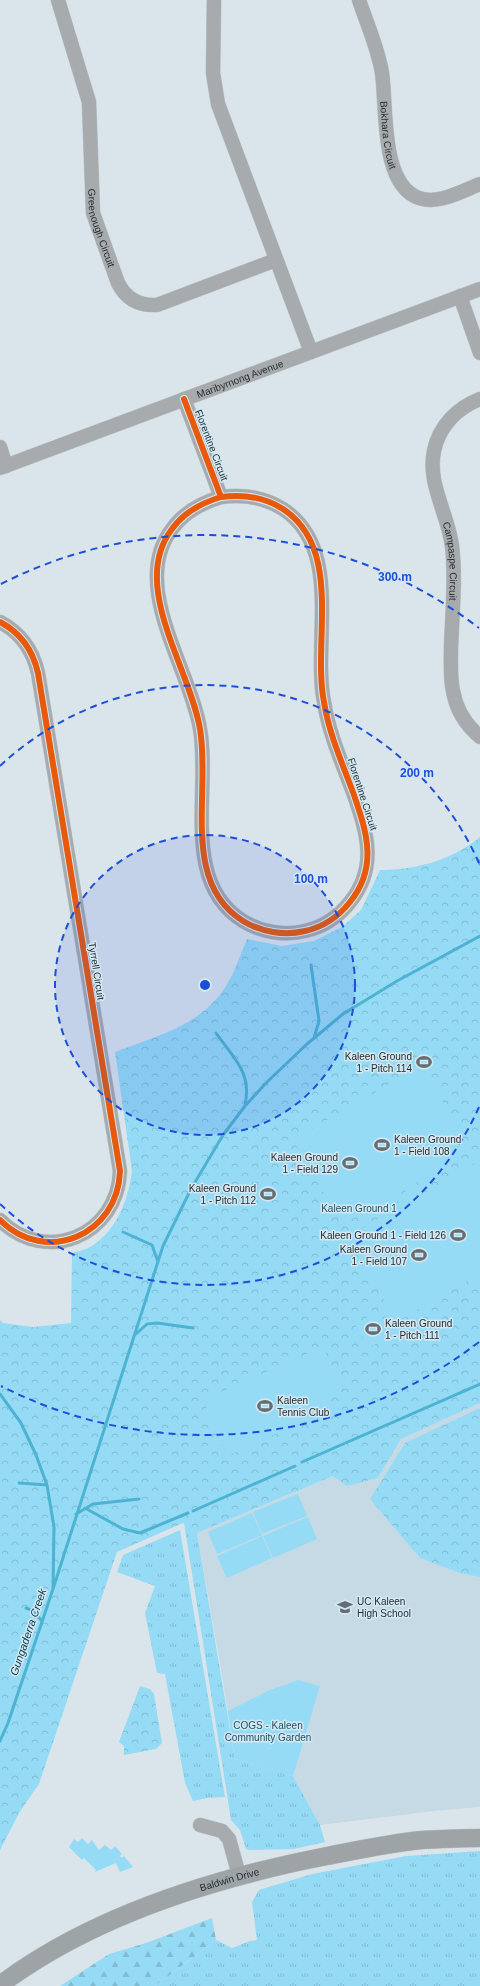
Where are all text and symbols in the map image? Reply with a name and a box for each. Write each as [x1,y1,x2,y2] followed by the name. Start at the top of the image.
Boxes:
[378,101,399,171] street label: Bokhara Circuit
[86,189,117,269] street label: Greenough Circuit
[195,358,285,400] street label: Maribyrnong Avenue
[193,408,230,483] street label: Florentine Circuit
[441,520,459,601] street label: Campaspe Circuit
[378,570,412,584] text: 300 m
[346,757,379,832] street label: Florentine Circuit
[400,766,434,780] text: 200 m
[294,872,328,886] text: 100 m
[87,941,107,1001] street label: Tyrrell Circuit
[198,978,212,992] centre of rings
[345,1051,412,1074] place label: Kaleen Ground 1 - Pitch 114
[415,1053,433,1071] sports icon: Kaleen Ground 1 - Pitch 114
[394,1134,461,1157] place label: Kaleen Ground 1 - Field 108
[373,1136,391,1154] sports icon: Kaleen Ground 1 - Field 108
[271,1152,338,1175] place label: Kaleen Ground 1 - Field 129
[341,1154,359,1172] sports icon: Kaleen Ground 1 - Field 129
[189,1183,256,1206] place label: Kaleen Ground 1 - Pitch 112
[259,1185,277,1203] sports icon: Kaleen Ground 1 - Pitch 112
[321,1203,397,1214] park label: Kaleen Ground 1
[449,1226,467,1244] sports icon: Kaleen Ground 1 - Field 126
[320,1230,446,1241] place label: Kaleen Ground 1 - Field 126
[340,1244,407,1267] place label: Kaleen Ground 1 - Field 107
[410,1246,428,1264] sports icon: Kaleen Ground 1 - Field 107
[385,1318,452,1341] place label: Kaleen Ground 1 - Pitch 111
[364,1320,382,1338] sports icon: Kaleen Ground 1 - Pitch 111
[277,1395,330,1418] place label: Kaleen Tennis Club
[256,1397,274,1415] sports icon: Kaleen Tennis Club
[7,1587,49,1677] water label: Gungaderra Creek
[357,1596,411,1619] place label: UC Kaleen High School
[336,1598,354,1616] school or university icon: UC Kaleen High School
[225,1720,311,1743] park label: COGS - Kaleen Community Garden
[198,1866,261,1893] street label: Baldwin Drive

